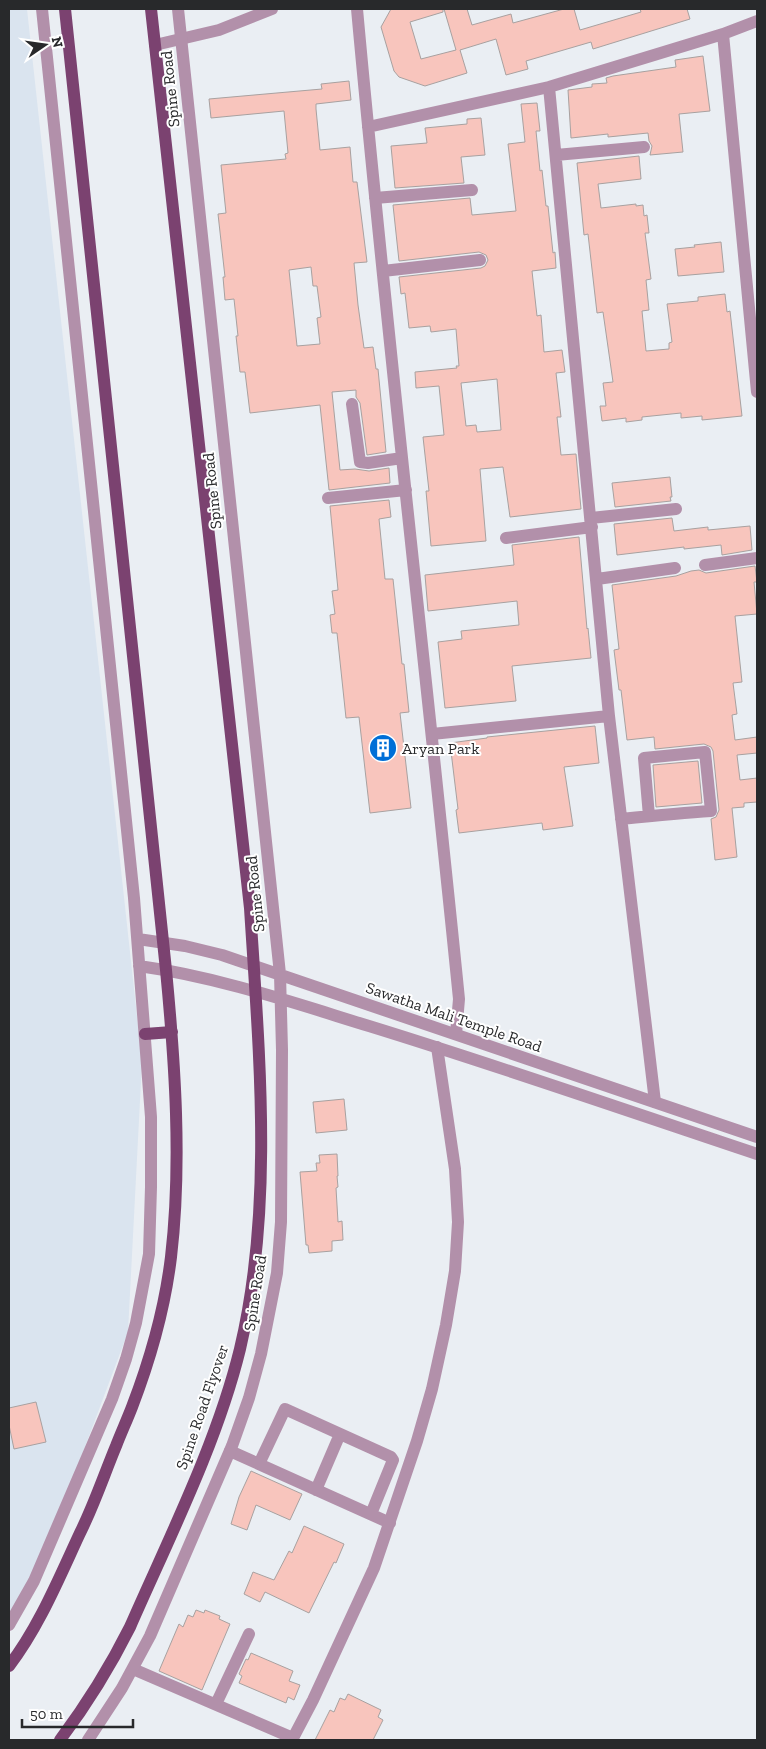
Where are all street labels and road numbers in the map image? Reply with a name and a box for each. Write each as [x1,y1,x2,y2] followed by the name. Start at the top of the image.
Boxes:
[157,50,183,128] street label: Spine Road
[199,452,225,530] street label: Spine Road
[242,855,268,933] street label: Spine Road
[364,978,545,1056] street label: Sawatha Mali Temple Road
[240,1254,270,1332] street label: Spine Road
[172,1342,232,1472] street label: Spine Road Flyover

